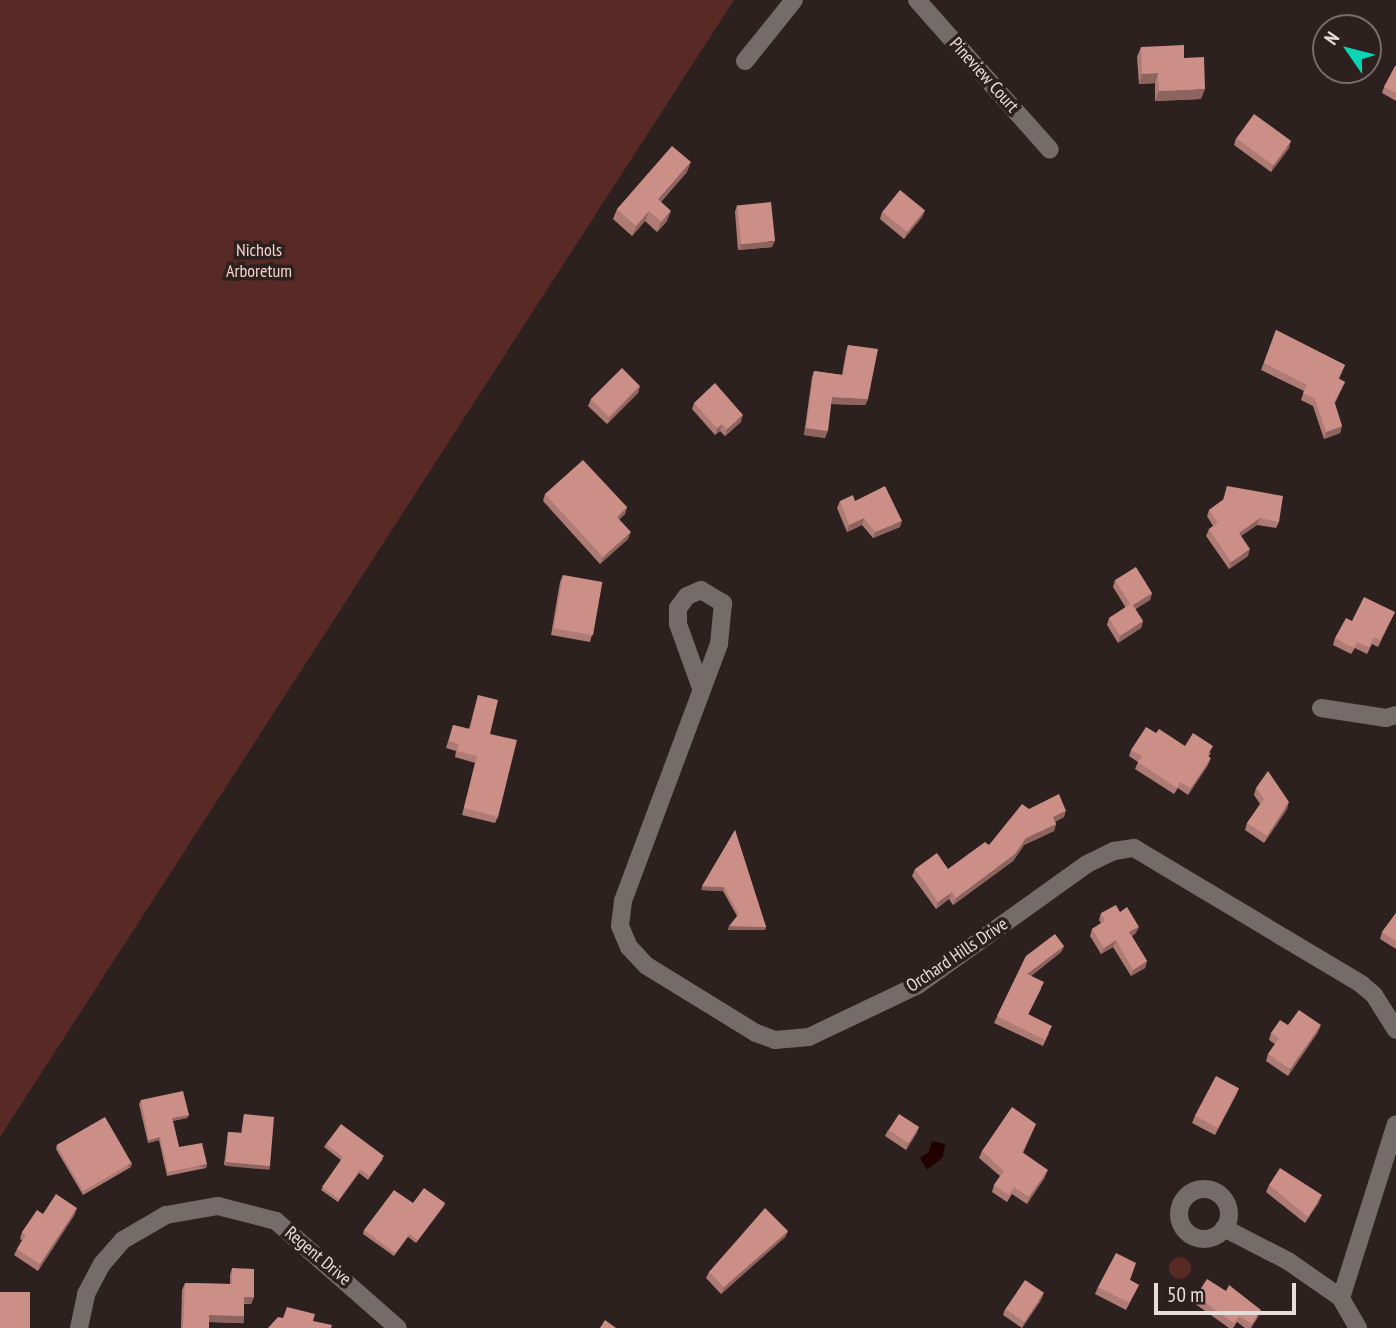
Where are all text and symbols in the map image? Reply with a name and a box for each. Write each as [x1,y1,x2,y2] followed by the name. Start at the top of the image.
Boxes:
[1312,14,1382,84] north arrow
[1319,27,1344,49] text: N
[945,33,1023,117] street label: Pineview Court
[226,240,292,282] park label: Nichols Arboretum
[902,913,1012,997] street label: Orchard Hills Drive
[280,1222,356,1290] street label: Regent Drive
[1158,1268,1300,1312] scale bar
[1167,1281,1204,1308] text: 50 m

